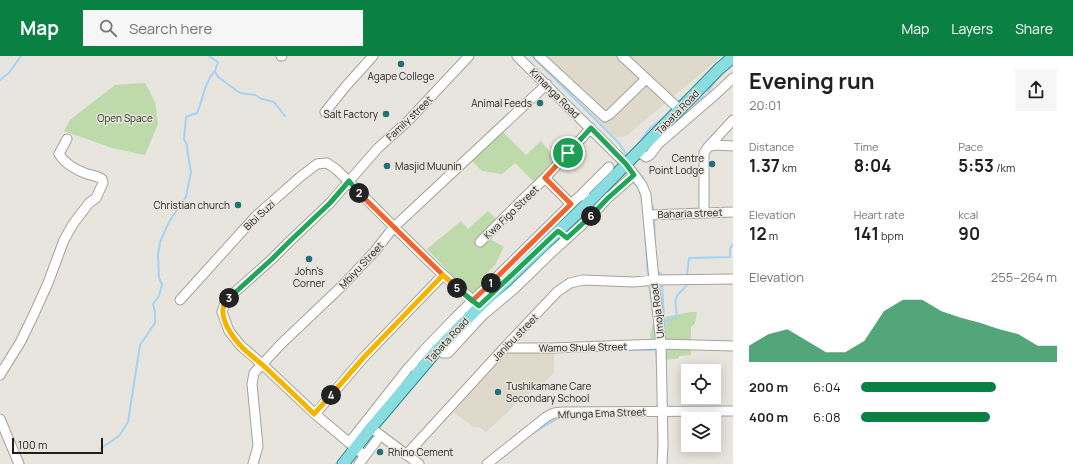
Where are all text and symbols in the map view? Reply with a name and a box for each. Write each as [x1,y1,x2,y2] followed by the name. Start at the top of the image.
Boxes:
[83,10,363,46] search box
[20,15,59,41] text: Map
[97,17,119,39] icon: search
[129,18,212,39] text: Search here
[901,19,929,38] text: Map
[951,19,993,38] text: Layers
[1015,19,1053,38] text: Share
[396,59,406,69] marker: Agape College
[527,65,583,121] street label: Kimanga Road
[749,66,874,96] text: Evening run
[368,69,435,83] place label: Agape College
[1015,69,1057,111] button: share
[652,86,702,138] street label: Tabata Road
[383,92,435,144] street label: Family street
[471,96,532,110] place label: Animal Feeds
[749,96,781,114] text: 20:01
[535,98,545,108] marker: Animal Feeds
[323,107,379,121] place label: Salt Factory
[381,109,391,119] marker: Salt Factory
[97,111,153,125] park label: Open Space
[551,136,585,170] pin
[749,139,794,154] text: Distance
[854,139,879,154] text: Time
[958,139,983,154] text: Pace
[557,142,579,164] icon: arrive
[649,151,704,177] place label: Centre Point Lodge
[749,154,780,177] text: 1.37
[854,154,891,177] text: 8:04
[958,154,994,177] text: 5:53
[395,159,462,173] place label: Masjid Muunin
[707,159,717,169] marker: Centre Point Lodge
[780,160,797,175] text: km
[994,160,1015,175] text: /km
[382,161,392,171] marker: Masjid Muunin
[480,182,542,242] street label: Kwa Figo Street
[349,183,369,203] pin: 2
[356,185,362,200] text: 2
[240,197,278,233] street label: Bibi Suzi
[153,198,230,212] place label: Christian church
[233,200,243,210] marker: Christian church
[657,205,723,221] street label: Baharia street
[581,206,601,226] pin: 6
[749,207,795,222] text: Elevation
[854,207,905,222] text: Heart rate
[958,207,978,222] text: kcal
[588,208,594,223] text: 6
[749,222,767,245] text: 12
[854,222,879,245] text: 141
[958,222,980,245] text: 90
[767,228,778,243] text: m
[879,228,903,243] text: bpm
[336,239,386,291] street label: Mbiyu Street
[304,254,314,264] marker: John's Corner
[293,264,325,290] place label: John's Corner
[749,268,804,286] text: Elevation
[991,268,1057,286] text: 255–264 m
[481,273,501,293] pin: 1
[489,275,493,290] text: 1
[447,278,467,298] pin: 5
[454,280,460,295] text: 5
[647,283,667,339] street label: Umoja Road
[219,288,239,308] pin: 3
[226,290,232,305] text: 3
[489,310,541,364] street label: Janibu street
[422,314,472,366] street label: Tabata Road
[539,339,627,355] street label: Wamo Shule Street
[681,364,721,452] map controls
[681,364,721,404] button: locate
[749,378,788,396] text: 200 m
[813,378,841,396] text: 6:04
[506,379,591,405] place label: Tushikamane Care Secondary School
[321,385,341,405] pin: 4
[328,387,334,402] text: 4
[493,387,503,397] marker: Tushikamane Care Secondary School
[558,404,646,422] street label: Mfunga Ema Street
[749,408,788,426] text: 400 m
[813,408,840,426] text: 6:08
[681,412,721,452] button: layers
[12,436,103,455] scale bar
[18,437,47,452] text: 100 m
[388,445,453,459] place label: Rhino Cement
[375,447,385,457] marker: Rhino Cement

